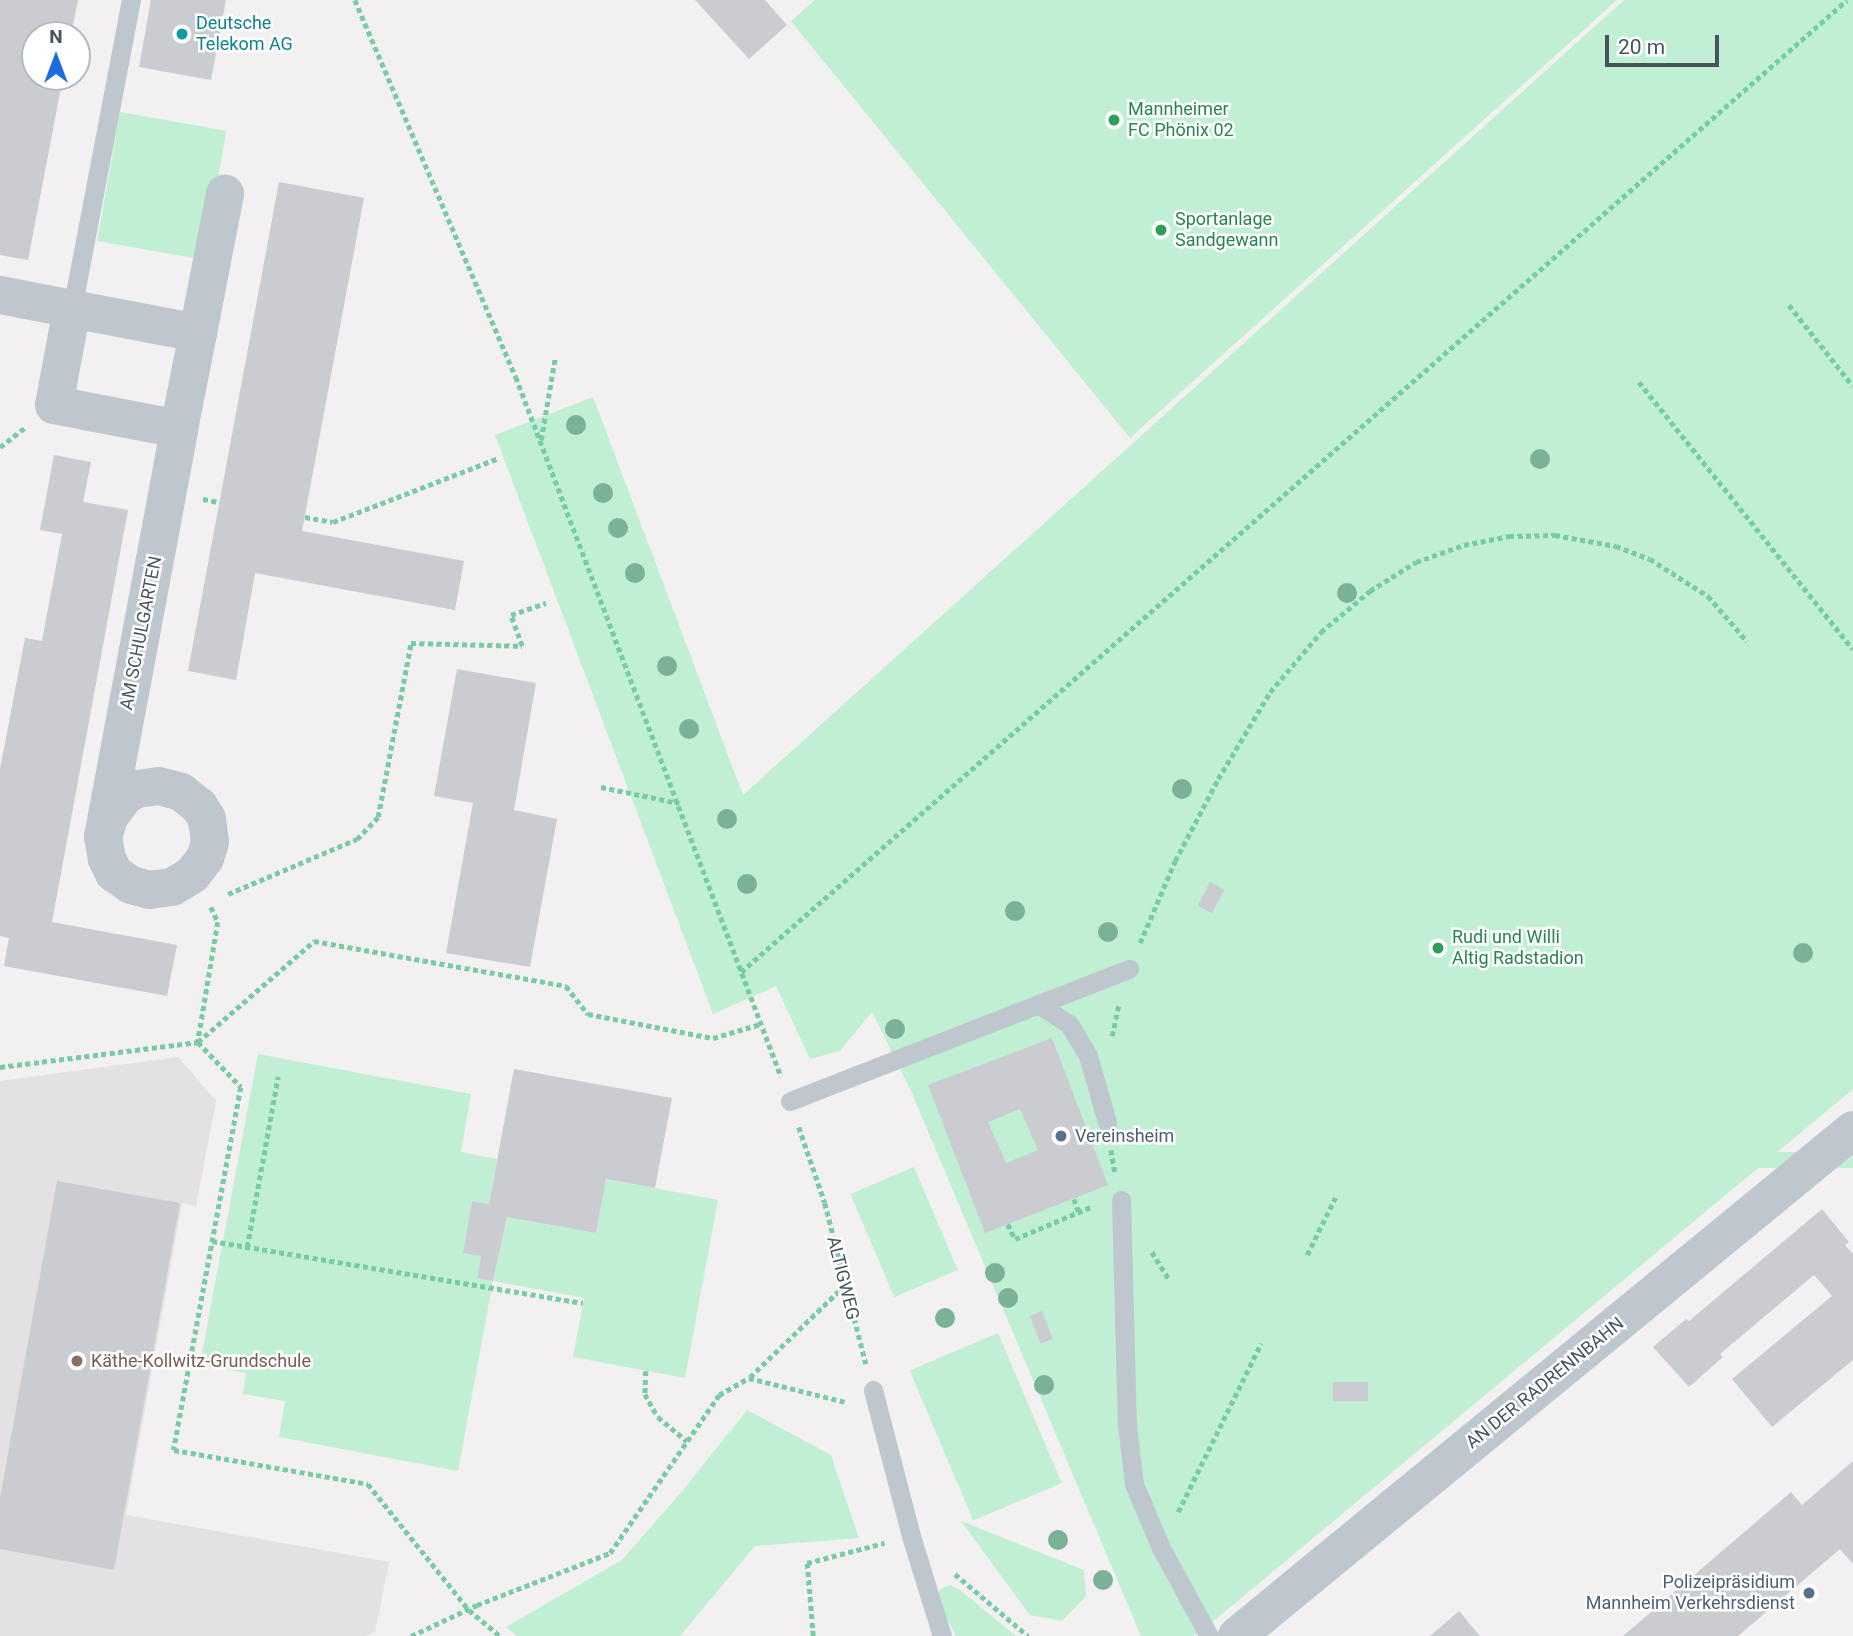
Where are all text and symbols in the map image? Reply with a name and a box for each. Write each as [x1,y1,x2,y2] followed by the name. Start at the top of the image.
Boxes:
[196,13,293,56] place label: Deutsche Telekom AG
[21,21,91,91] north arrow
[1608,21,1722,65] scale bar
[49,25,63,48] text: N
[174,26,190,42] marker: Deutsche Telekom AG
[1618,35,1665,59] text: 20 m
[1128,99,1234,142] place label: Mannheimer FC Phönix 02
[1106,112,1122,128] marker: Mannheimer FC Phönix 02
[1175,209,1278,252] place label: Sportanlage Sandgewann
[1153,222,1169,238] marker: Sportanlage Sandgewann
[115,554,167,712] street label: AM SCHULGARTEN
[1452,927,1584,970] place label: Rudi und Willi Altig Radstadion
[1430,940,1446,956] marker: Rudi und Willi Altig Radstadion
[1075,1125,1174,1147] place label: Vereinsheim
[1053,1128,1069,1144] marker: Vereinsheim
[822,1234,864,1322] street label: ALTIGWEG
[1462,1313,1628,1453] street label: AN DER RADRENNBAHN
[91,1350,311,1372] place label: Käthe-Kollwitz-Grundschule
[69,1353,85,1369] marker: Käthe-Kollwitz-Grundschule
[1586,1572,1795,1614] place label: Polizeipräsidium Mannheim Verkehrsdienst
[1801,1585,1817,1601] marker: Polizeipräsidium Mannheim Verkehrsdienst

